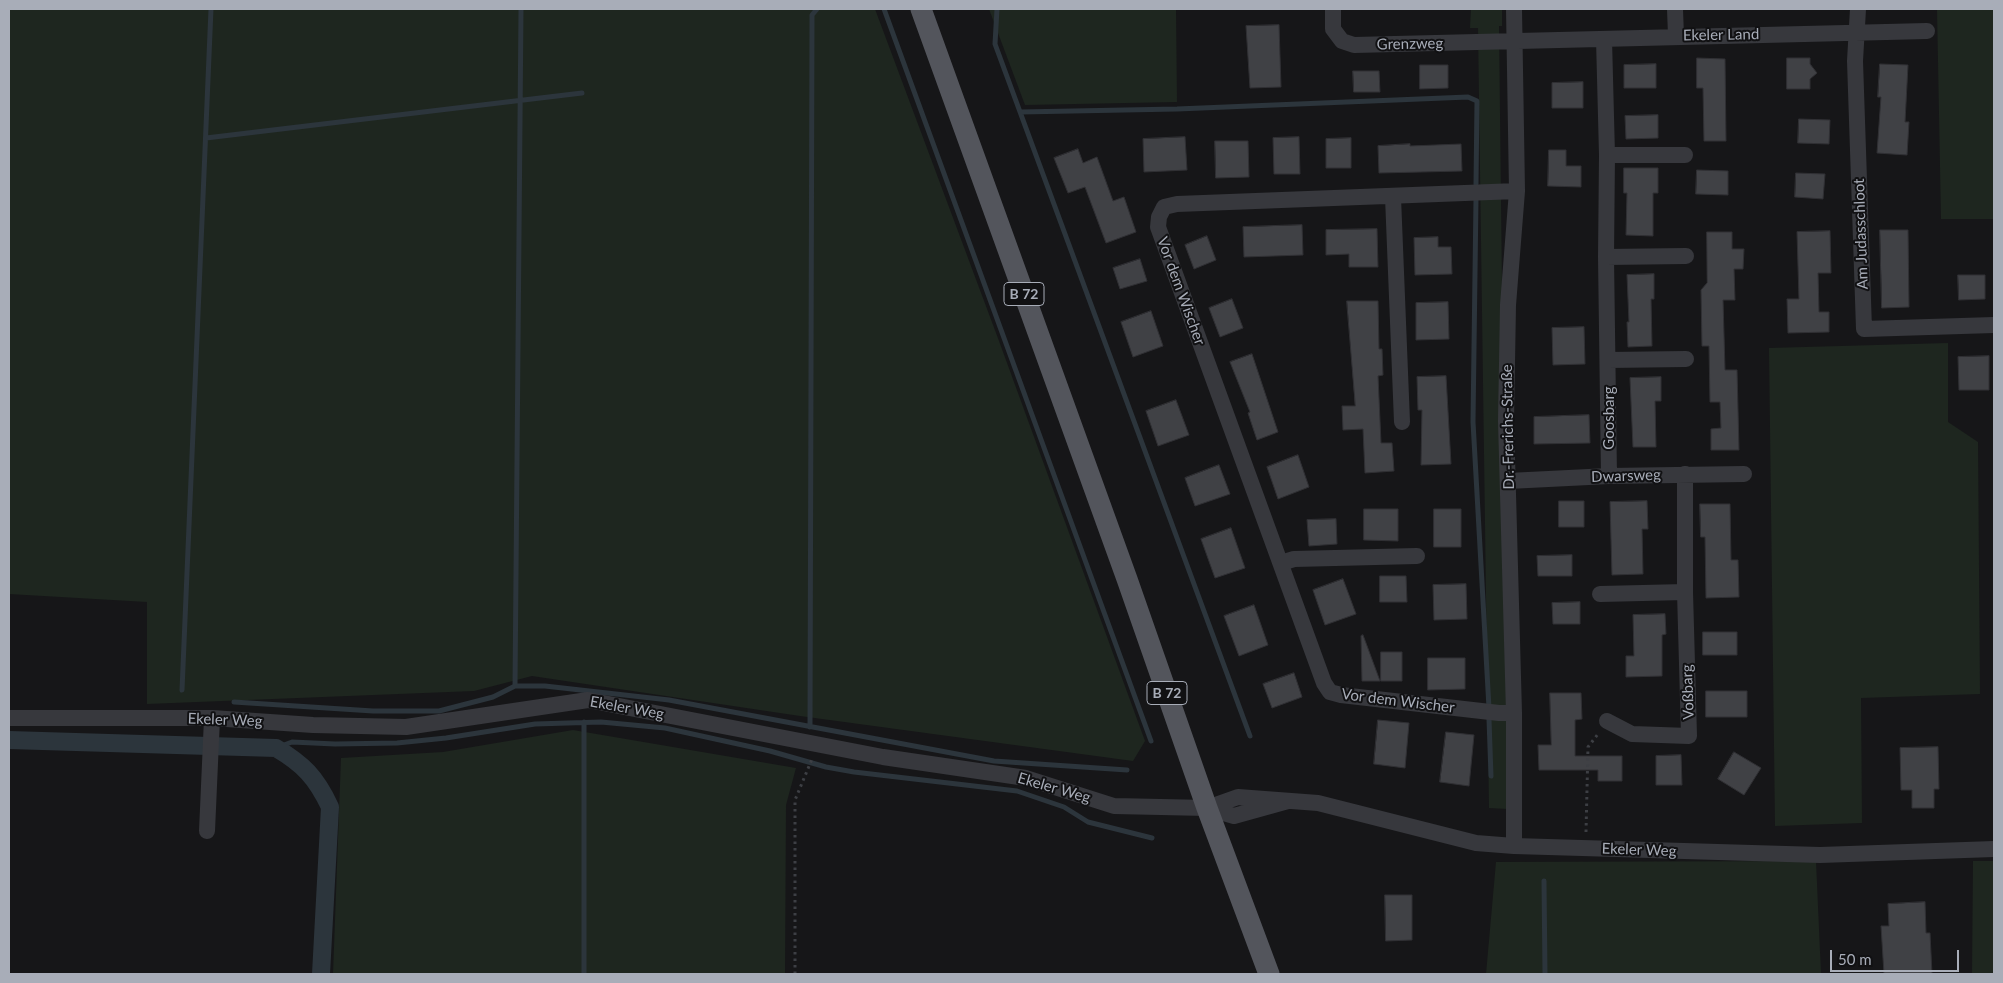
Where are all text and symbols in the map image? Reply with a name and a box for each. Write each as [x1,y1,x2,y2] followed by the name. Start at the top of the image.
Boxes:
[1683,25,1759,45] street label: Ekeler Land
[1377,34,1443,54] street label: Grenzweg
[1850,178,1872,290] street label: Am Judasschloot
[1153,234,1209,348] street label: Vor dem Wischer
[1004,282,1044,306] road number: B 72
[1498,364,1518,490] street label: Dr.-Frerichs-Straße
[1600,386,1618,450] street label: Goosbarg
[1591,466,1661,486] street label: Dwarsweg
[1678,664,1698,720] street label: Voßbarg
[1147,681,1187,704] road number: B 72
[1340,685,1456,717] street label: Vor dem Wischer
[589,693,665,723] street label: Ekeler Weg
[187,710,263,730] street label: Ekeler Weg
[1016,769,1092,807] street label: Ekeler Weg
[1601,840,1677,860] street label: Ekeler Weg
[1833,940,1962,972] scale bar
[1838,950,1872,968] text: 50 m

